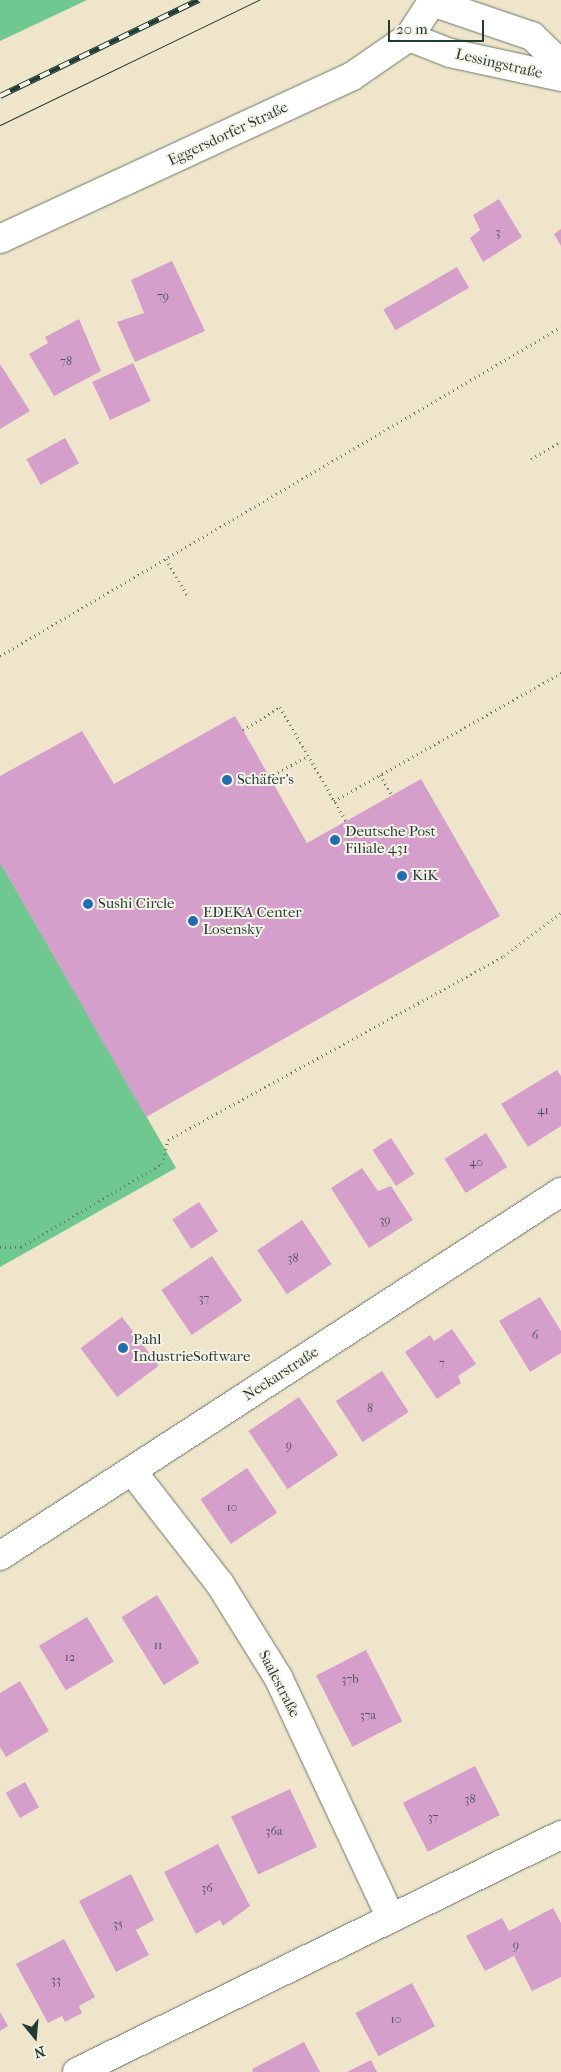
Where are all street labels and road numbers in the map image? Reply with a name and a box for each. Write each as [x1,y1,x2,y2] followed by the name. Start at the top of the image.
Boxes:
[454,45,544,83] street label: Lessingstraße
[165,98,291,170] street label: Eggersdorfer Straße
[240,1343,322,1405] street label: Neckarstraße
[254,1647,304,1721] street label: Saalestraße

